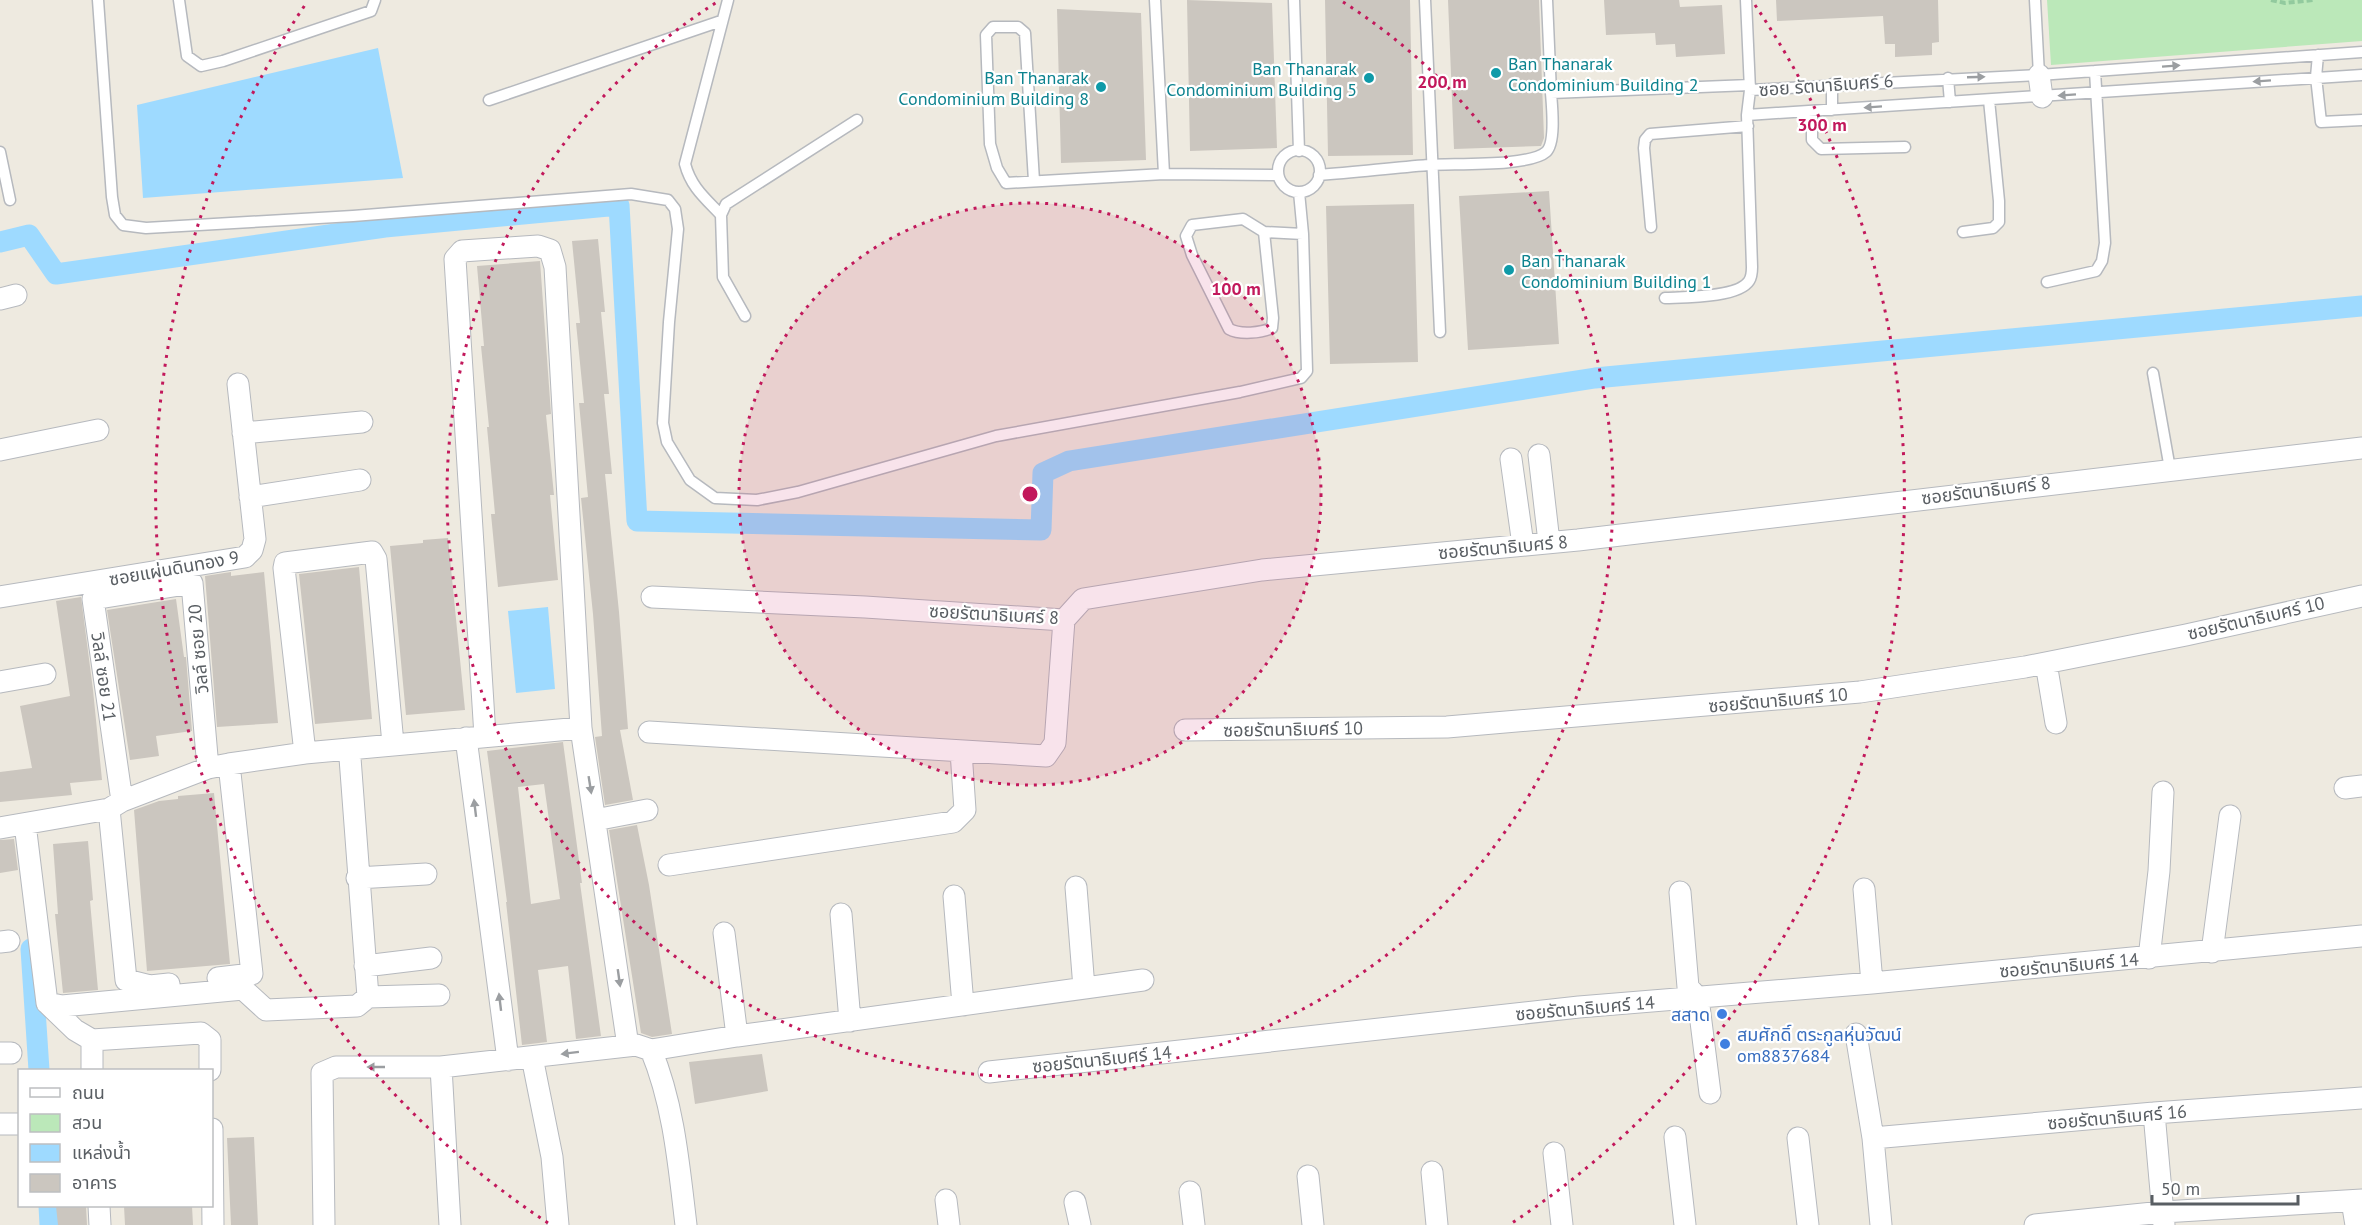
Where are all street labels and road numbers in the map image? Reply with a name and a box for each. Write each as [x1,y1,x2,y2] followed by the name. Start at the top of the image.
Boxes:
[1758,69,1894,101] street label: ซอย รัตนาธิเบศร์ 6
[1920,471,2052,509] street label: ซอยรัตนาธิเบศร์ 8
[1437,530,1569,564] street label: ซอยรัตนาธิเบศร์ 8
[107,545,241,591] street label: ซอยแผ่นดินทอง 9
[2185,591,2327,645] street label: ซอยรัตนาธิเบศร์ 10
[928,599,1060,629] street label: ซอยรัตนาธิเบศร์ 8
[183,603,213,696] street label: วิลล์ ซอย 20
[86,630,122,723] street label: วิลล์ ซอย 21
[1707,682,1849,718] street label: ซอยรัตนาธิเบศร์ 10
[1223,716,1363,742] street label: ซอยรัตนาธิเบศร์ 10
[1998,947,2140,983] street label: ซอยรัตนาธิเบศร์ 14
[1514,990,1656,1026] street label: ซอยรัตนาธิเบศร์ 14
[1031,1040,1173,1078] street label: ซอยรัตนาธิเบศร์ 14
[2046,1099,2188,1135] street label: ซอยรัตนาธิเบศร์ 16

